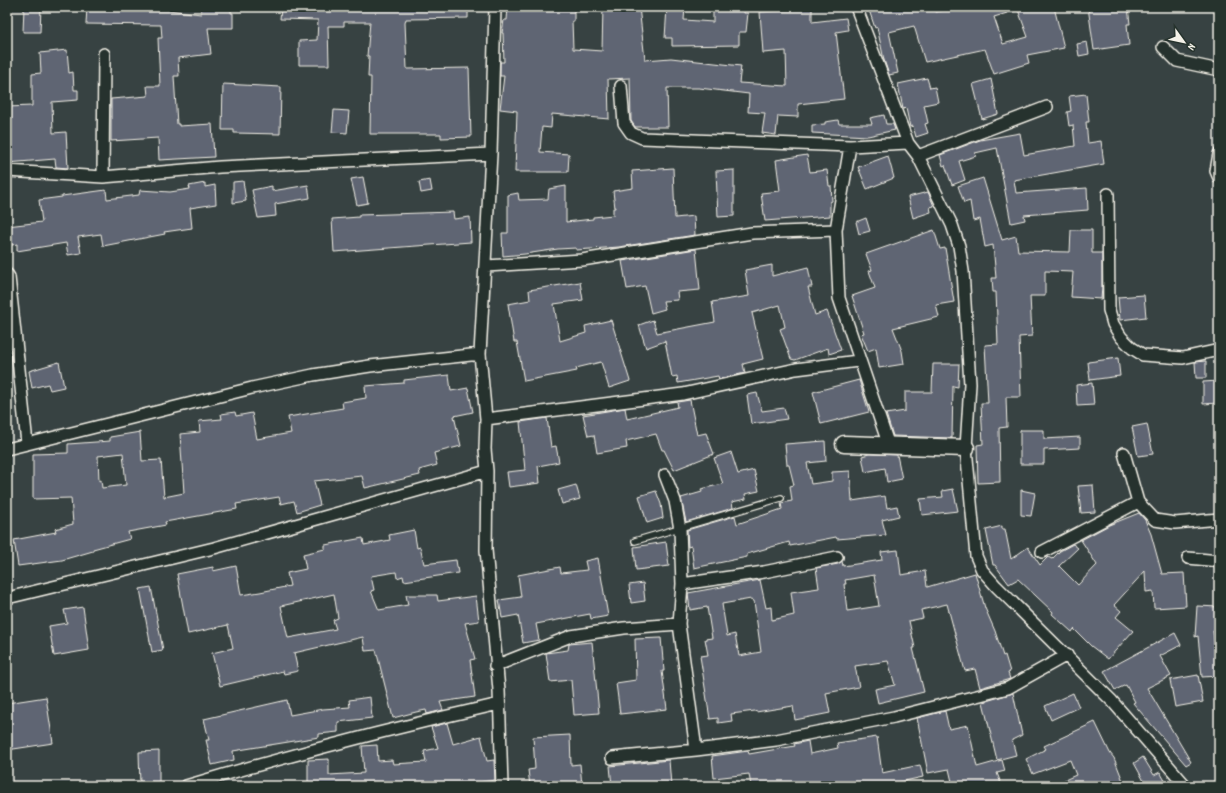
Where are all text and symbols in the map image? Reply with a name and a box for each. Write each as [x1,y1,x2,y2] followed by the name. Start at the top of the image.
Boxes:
[1164,22,1204,62] north arrow
[1182,40,1199,53] text: N

